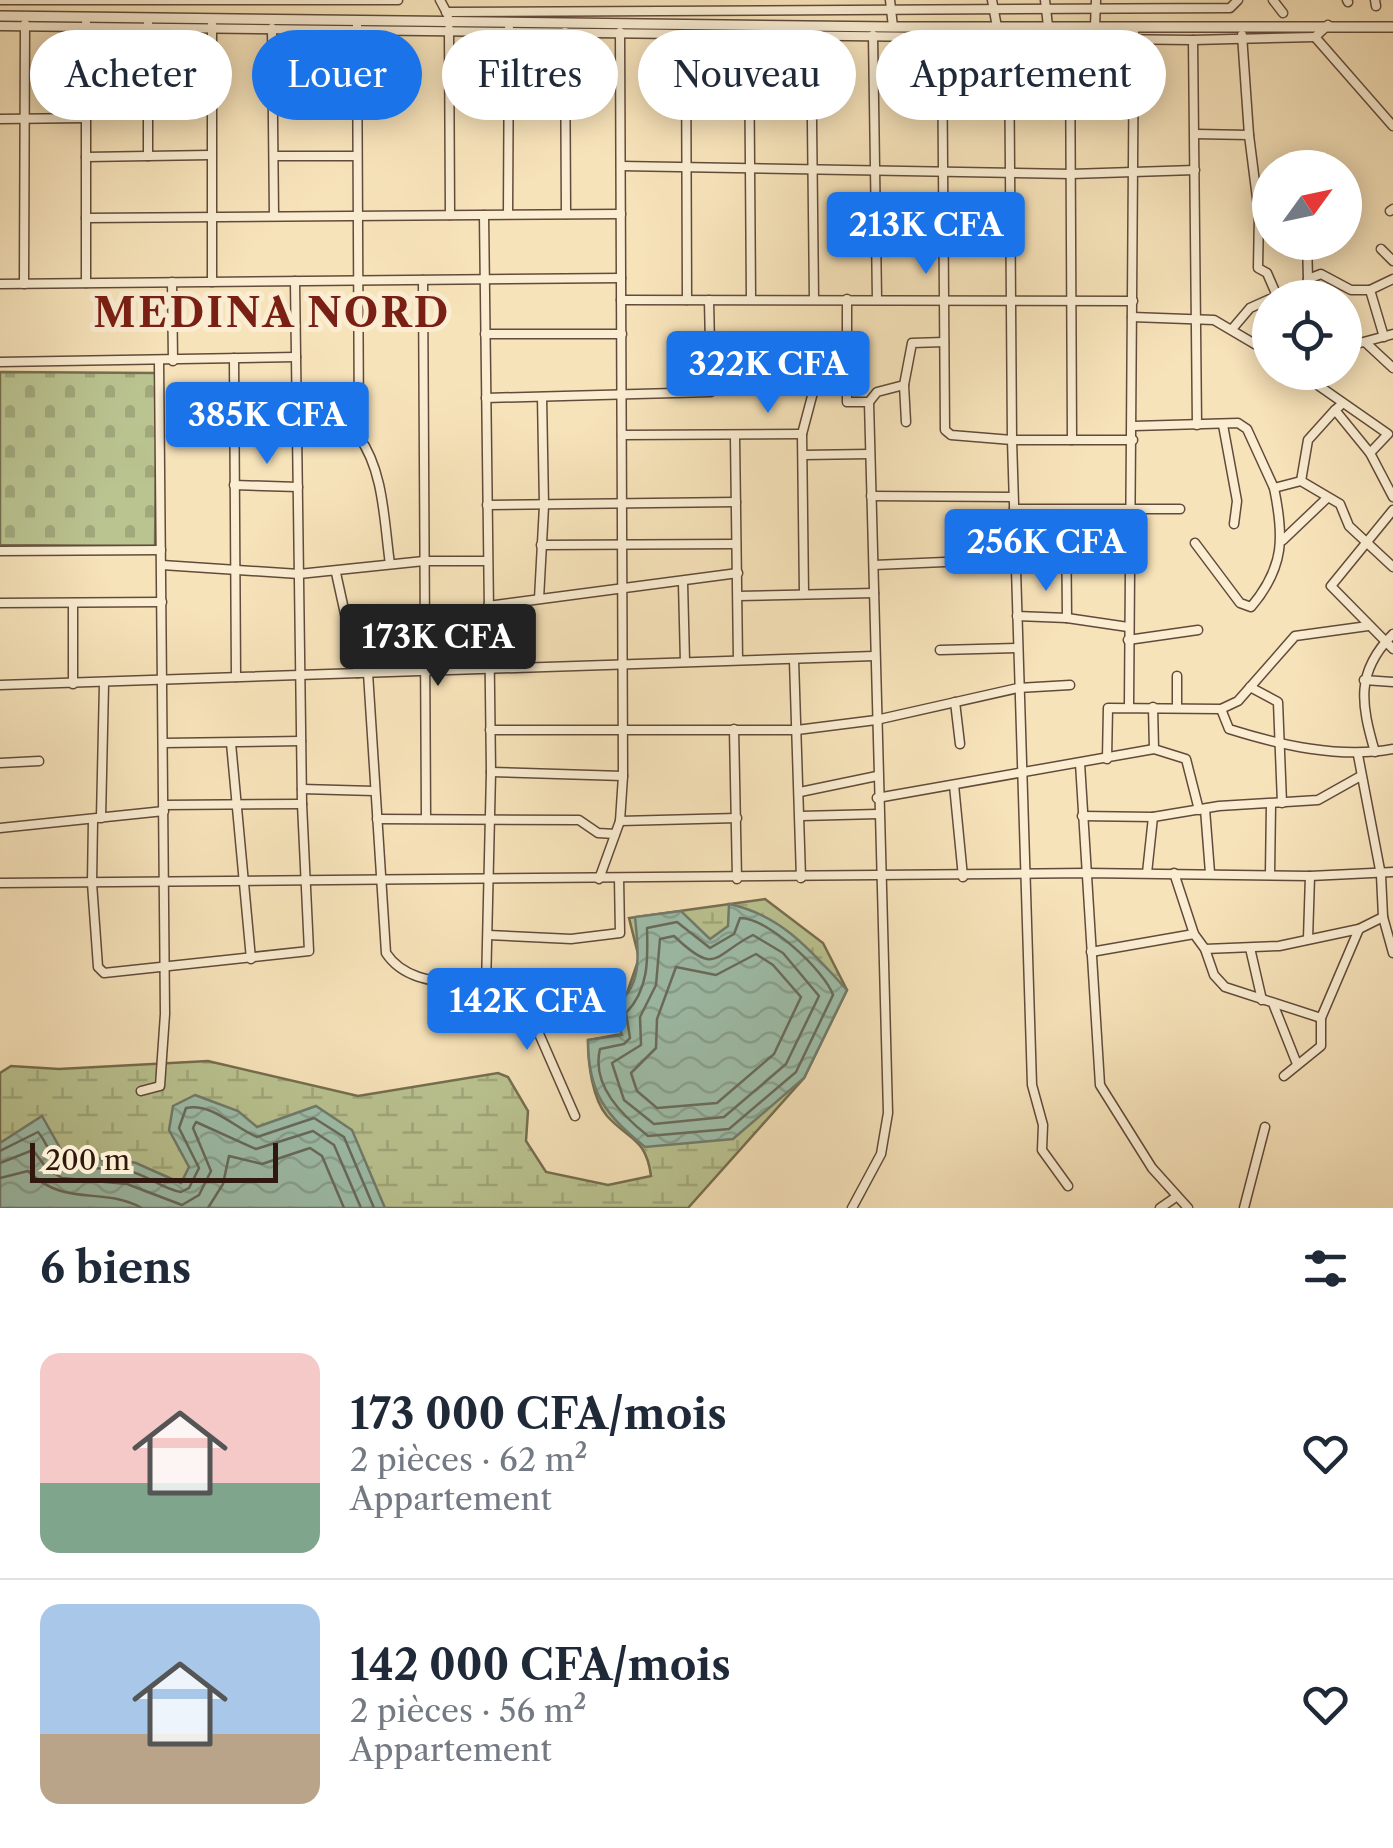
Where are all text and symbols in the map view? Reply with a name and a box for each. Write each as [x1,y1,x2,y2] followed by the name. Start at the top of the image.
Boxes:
[30,30,232,120] chip: Acheter
[252,30,422,120] chip: Louer
[442,30,618,120] chip: Filtres
[638,30,856,120] chip: Nouveau
[876,30,1166,120] chip: Appartement
[1252,150,1362,260] north arrow
[1252,150,1362,390] map controls
[823,192,1029,277] pin: 213K CFA
[849,205,1003,244] text: 213K CFA
[1252,280,1362,390] button: locate
[93,288,451,337] district label: MEDINA NORD
[665,331,871,416] pin: 322K CFA
[689,344,847,383] text: 322K CFA
[164,382,370,467] pin: 385K CFA
[188,395,346,434] text: 385K CFA
[943,509,1149,594] pin: 256K CFA
[967,522,1125,561] text: 256K CFA
[335,604,541,689] pin: 173K CFA
[362,617,514,656] text: 173K CFA
[424,968,630,1053] pin: 142K CFA
[449,981,605,1020] text: 142K CFA
[30,1138,278,1182] scale bar
[45,1143,130,1177] text: 200 m
[1298,1241,1353,1296] icon: filters
[40,1242,191,1294] text: 6 biens
[350,1388,727,1440] text: 173 000 CFA/mois
[120,1393,240,1513] icon: home
[1298,1426,1353,1481] icon: heart
[350,1440,588,1479] text: 2 pièces · 62 m²
[350,1479,552,1518] text: Appartement
[350,1639,731,1691] text: 142 000 CFA/mois
[120,1644,240,1764] icon: home
[1298,1677,1353,1732] icon: heart
[350,1691,587,1730] text: 2 pièces · 56 m²
[350,1730,552,1769] text: Appartement

